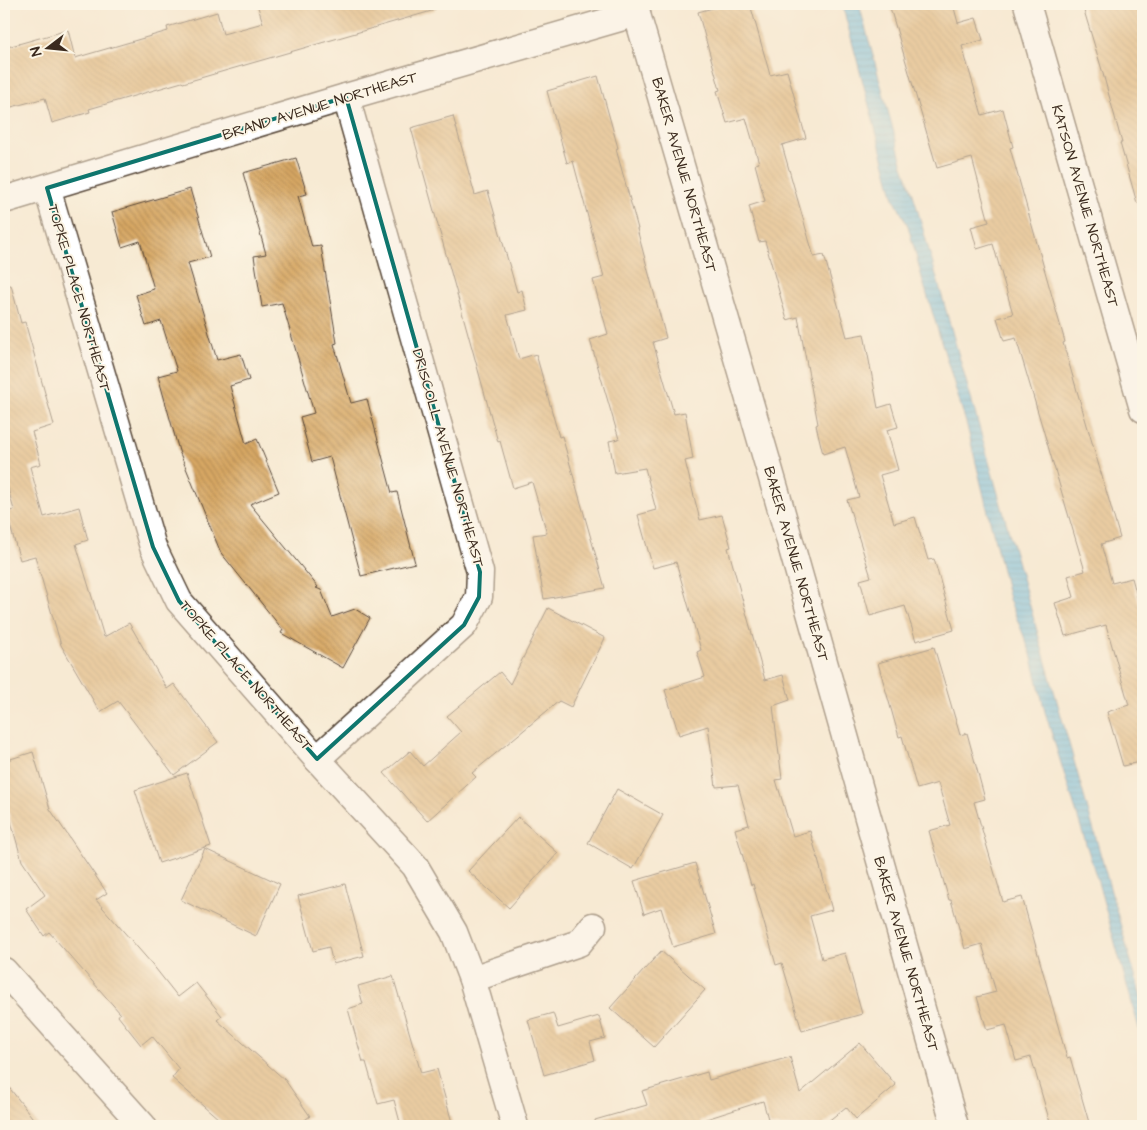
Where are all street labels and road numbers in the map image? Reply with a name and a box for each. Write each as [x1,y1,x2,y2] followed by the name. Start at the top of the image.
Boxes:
[220,66,421,146] street label: BRAND AVENUE NORTHEAST
[646,75,722,275] street label: BAKER AVENUE NORTHEAST
[1046,102,1124,310] street label: KATSON AVENUE NORTHEAST
[42,202,116,395] street label: TOPKE PLACE NORTHEAST
[407,346,489,570] street label: DRISCOLL AVENUE NORTHEAST
[758,464,834,664] street label: BAKER AVENUE NORTHEAST
[174,596,318,757] street label: TOPKE PLACE NORTHEAST
[868,854,944,1054] street label: BAKER AVENUE NORTHEAST

